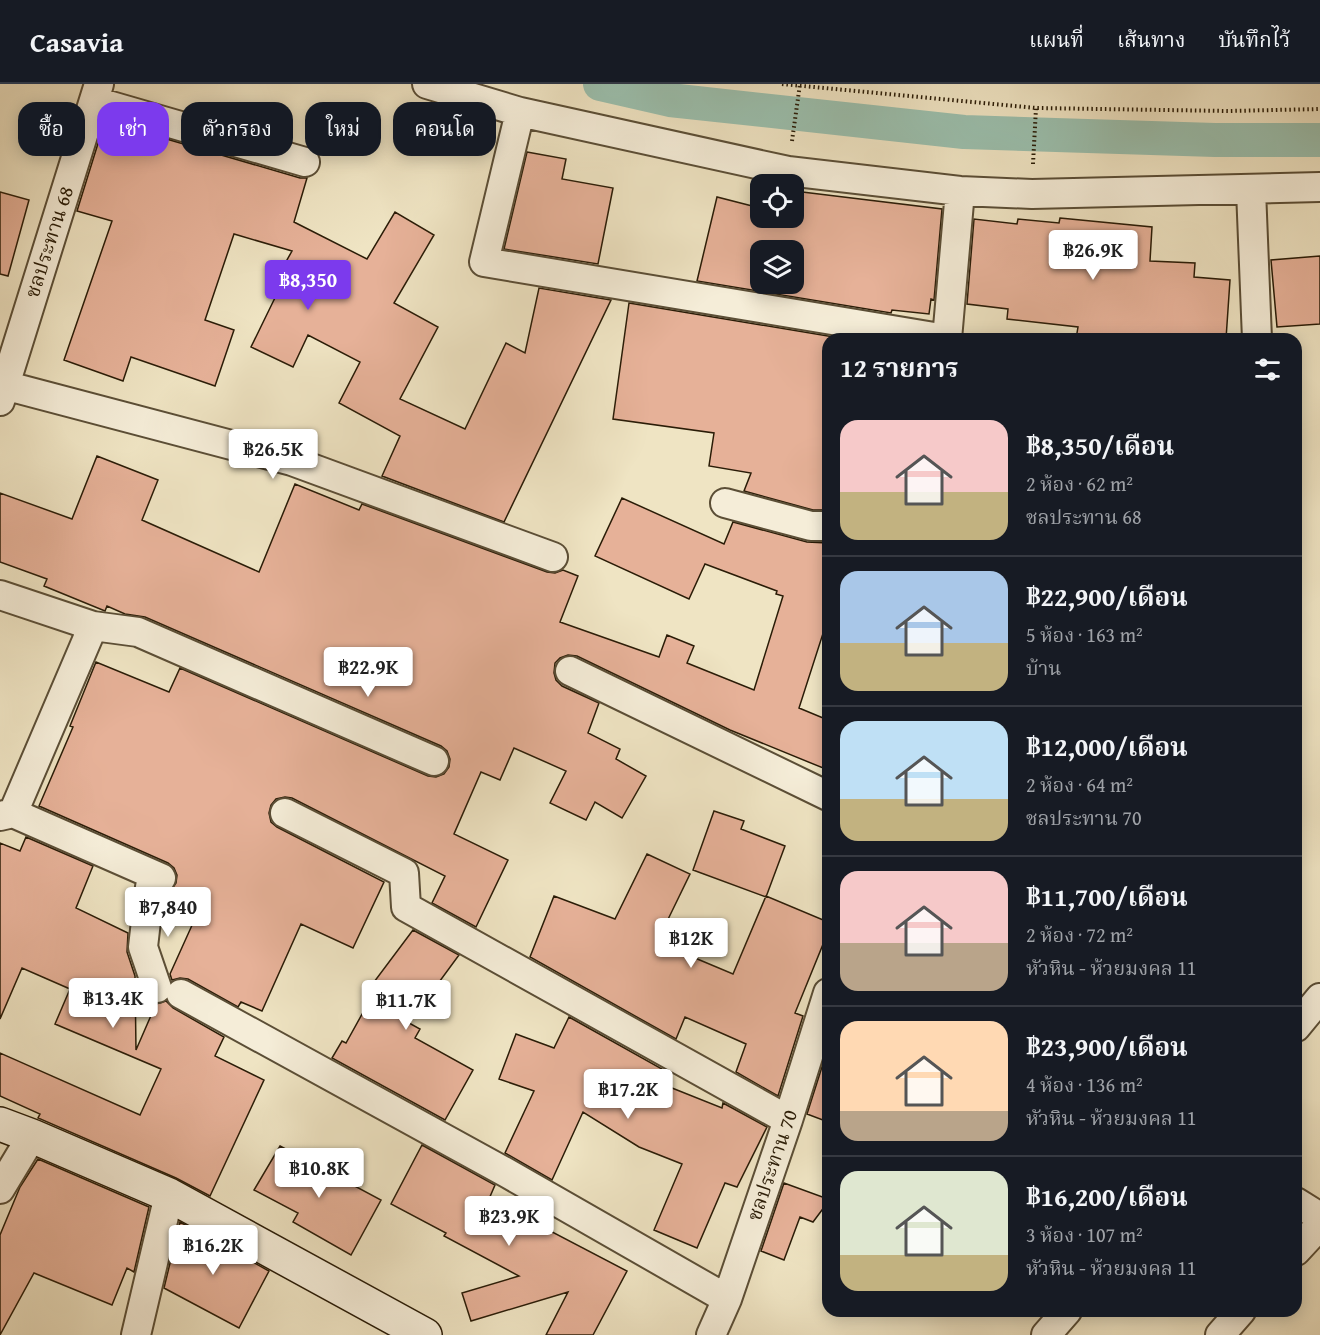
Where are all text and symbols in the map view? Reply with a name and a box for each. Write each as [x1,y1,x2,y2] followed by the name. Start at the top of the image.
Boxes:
[30,21,124,62] text: Casavia
[1029,24,1084,55] text: แผนที่
[1117,24,1185,55] text: เส้นทาง
[1218,24,1290,55] text: บันทึกไว้
[18,102,85,156] chip: ซื้อ
[97,102,169,156] chip: เช่า
[181,102,293,156] chip: ตัวกรอง
[305,102,381,156] chip: ใหม่
[393,102,496,156] chip: คอนโด
[750,174,804,294] map controls
[750,174,804,228] button: locate
[17,182,80,301] street label: ชลประทาน 68
[1044,230,1142,281] pin: ฿26.9K
[1063,235,1123,264] text: ฿26.9K
[750,240,804,294] button: layers
[259,260,357,311] pin: ฿8,350
[279,265,337,294] text: ฿8,350
[840,348,958,387] text: 12 รายการ
[1251,353,1284,386] icon: filters
[1026,426,1174,465] text: ฿8,350/เดือน
[224,429,322,480] pin: ฿26.5K
[243,434,303,463] text: ฿26.5K
[888,444,960,516] icon: home
[1026,469,1133,498] text: 2 ห้อง · 62 m²
[1026,502,1142,531] text: ชลประทาน 68
[1026,577,1188,616] text: ฿22,900/เดือน
[888,595,960,667] icon: home
[1026,620,1143,649] text: 5 ห้อง · 163 m²
[319,647,417,698] pin: ฿22.9K
[338,652,398,681] text: ฿22.9K
[1026,653,1062,682] text: บ้าน
[1026,727,1188,766] text: ฿12,000/เดือน
[888,745,960,817] icon: home
[1026,770,1133,799] text: 2 ห้อง · 64 m²
[1026,803,1142,832] text: ชลประทาน 70
[1026,877,1188,916] text: ฿11,700/เดือน
[119,887,217,938] pin: ฿7,840
[139,892,197,921] text: ฿7,840
[888,895,960,967] icon: home
[655,918,727,969] pin: ฿12K
[1026,920,1133,949] text: 2 ห้อง · 72 m²
[669,923,713,952] text: ฿12K
[1026,953,1197,982] text: หัวหิน - ห้วยมงคล 11
[64,978,162,1029] pin: ฿13.4K
[357,980,455,1031] pin: ฿11.7K
[83,983,143,1012] text: ฿13.4K
[376,985,436,1014] text: ฿11.7K
[1026,1027,1188,1066] text: ฿23,900/เดือน
[888,1045,960,1117] icon: home
[579,1069,677,1120] pin: ฿17.2K
[1026,1070,1143,1099] text: 4 ห้อง · 136 m²
[598,1074,658,1103] text: ฿17.2K
[1026,1103,1197,1132] text: หัวหิน - ห้วยมงคล 11
[739,1105,804,1224] street label: ชลประทาน 70
[270,1148,368,1199] pin: ฿10.8K
[289,1153,349,1182] text: ฿10.8K
[1026,1177,1188,1216] text: ฿16,200/เดือน
[888,1195,960,1267] icon: home
[460,1196,558,1247] pin: ฿23.9K
[479,1201,539,1230] text: ฿23.9K
[1026,1220,1143,1249] text: 3 ห้อง · 107 m²
[164,1225,262,1276] pin: ฿16.2K
[183,1230,243,1259] text: ฿16.2K
[1026,1253,1197,1282] text: หัวหิน - ห้วยมงคล 11

